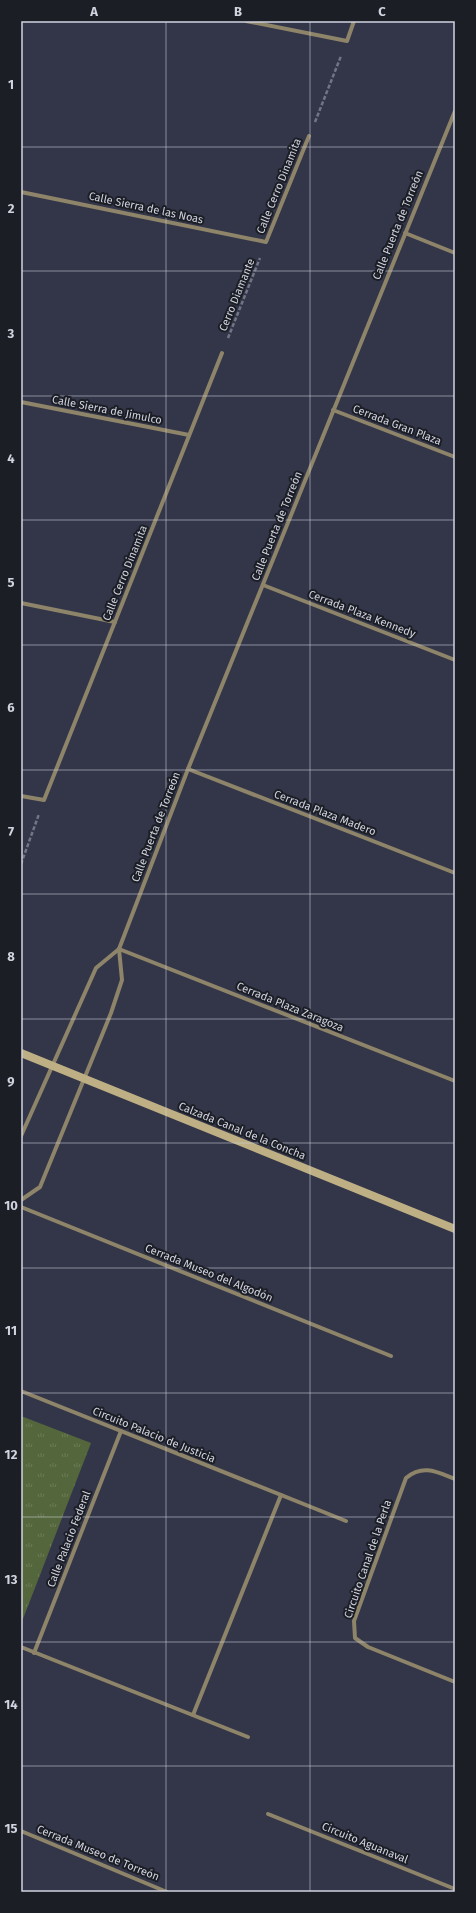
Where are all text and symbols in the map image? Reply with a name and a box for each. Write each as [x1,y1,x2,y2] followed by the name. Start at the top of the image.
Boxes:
[89,4,98,19] text: A
[234,4,242,19] text: B
[378,4,386,19] text: C
[8,77,14,92] text: 1
[254,136,304,236] street label: Calle Cerro Dinamita
[370,168,426,282] street label: Calle Puerta de Torreón
[88,190,204,226] street label: Calle Sierra de las Noas
[8,201,15,216] text: 2
[217,257,257,333] street label: Cerro Diamante
[7,326,15,341] text: 3
[51,393,163,427] street label: Calle Sierra de Jimulco
[351,402,443,448] street label: Cerrada Gran Plaza
[7,451,15,466] text: 4
[249,469,305,583] street label: Calle Puerta de Torreón
[100,523,150,623] street label: Calle Cerro Dinamita
[8,575,15,590] text: 5
[307,588,418,641] street label: Cerrada Plaza Kennedy
[7,700,15,715] text: 6
[129,770,183,884] street label: Calle Puerta de Torreón
[272,788,378,838] street label: Cerrada Plaza Madero
[8,824,14,839] text: 7
[7,949,15,964] text: 8
[235,980,345,1034] street label: Cerrada Plaza Zaragoza
[7,1074,15,1089] text: 9
[177,1100,307,1162] street label: Calzada Canal de la Concha
[4,1198,18,1213] text: 10
[143,1241,275,1305] street label: Cerrada Museo del Algodón
[5,1323,17,1338] text: 11
[91,1404,217,1466] street label: Circuito Palacio de Justicia
[5,1447,18,1462] text: 12
[45,1489,93,1589] street label: Calle Palacio Federal
[342,1498,394,1620] street label: Circuito Canal de la Perla
[5,1572,18,1587] text: 13
[4,1697,18,1712] text: 14
[320,1820,410,1866] street label: Circuito Aguanaval
[4,1821,18,1836] text: 15
[35,1822,161,1884] street label: Cerrada Museo de Torreón

